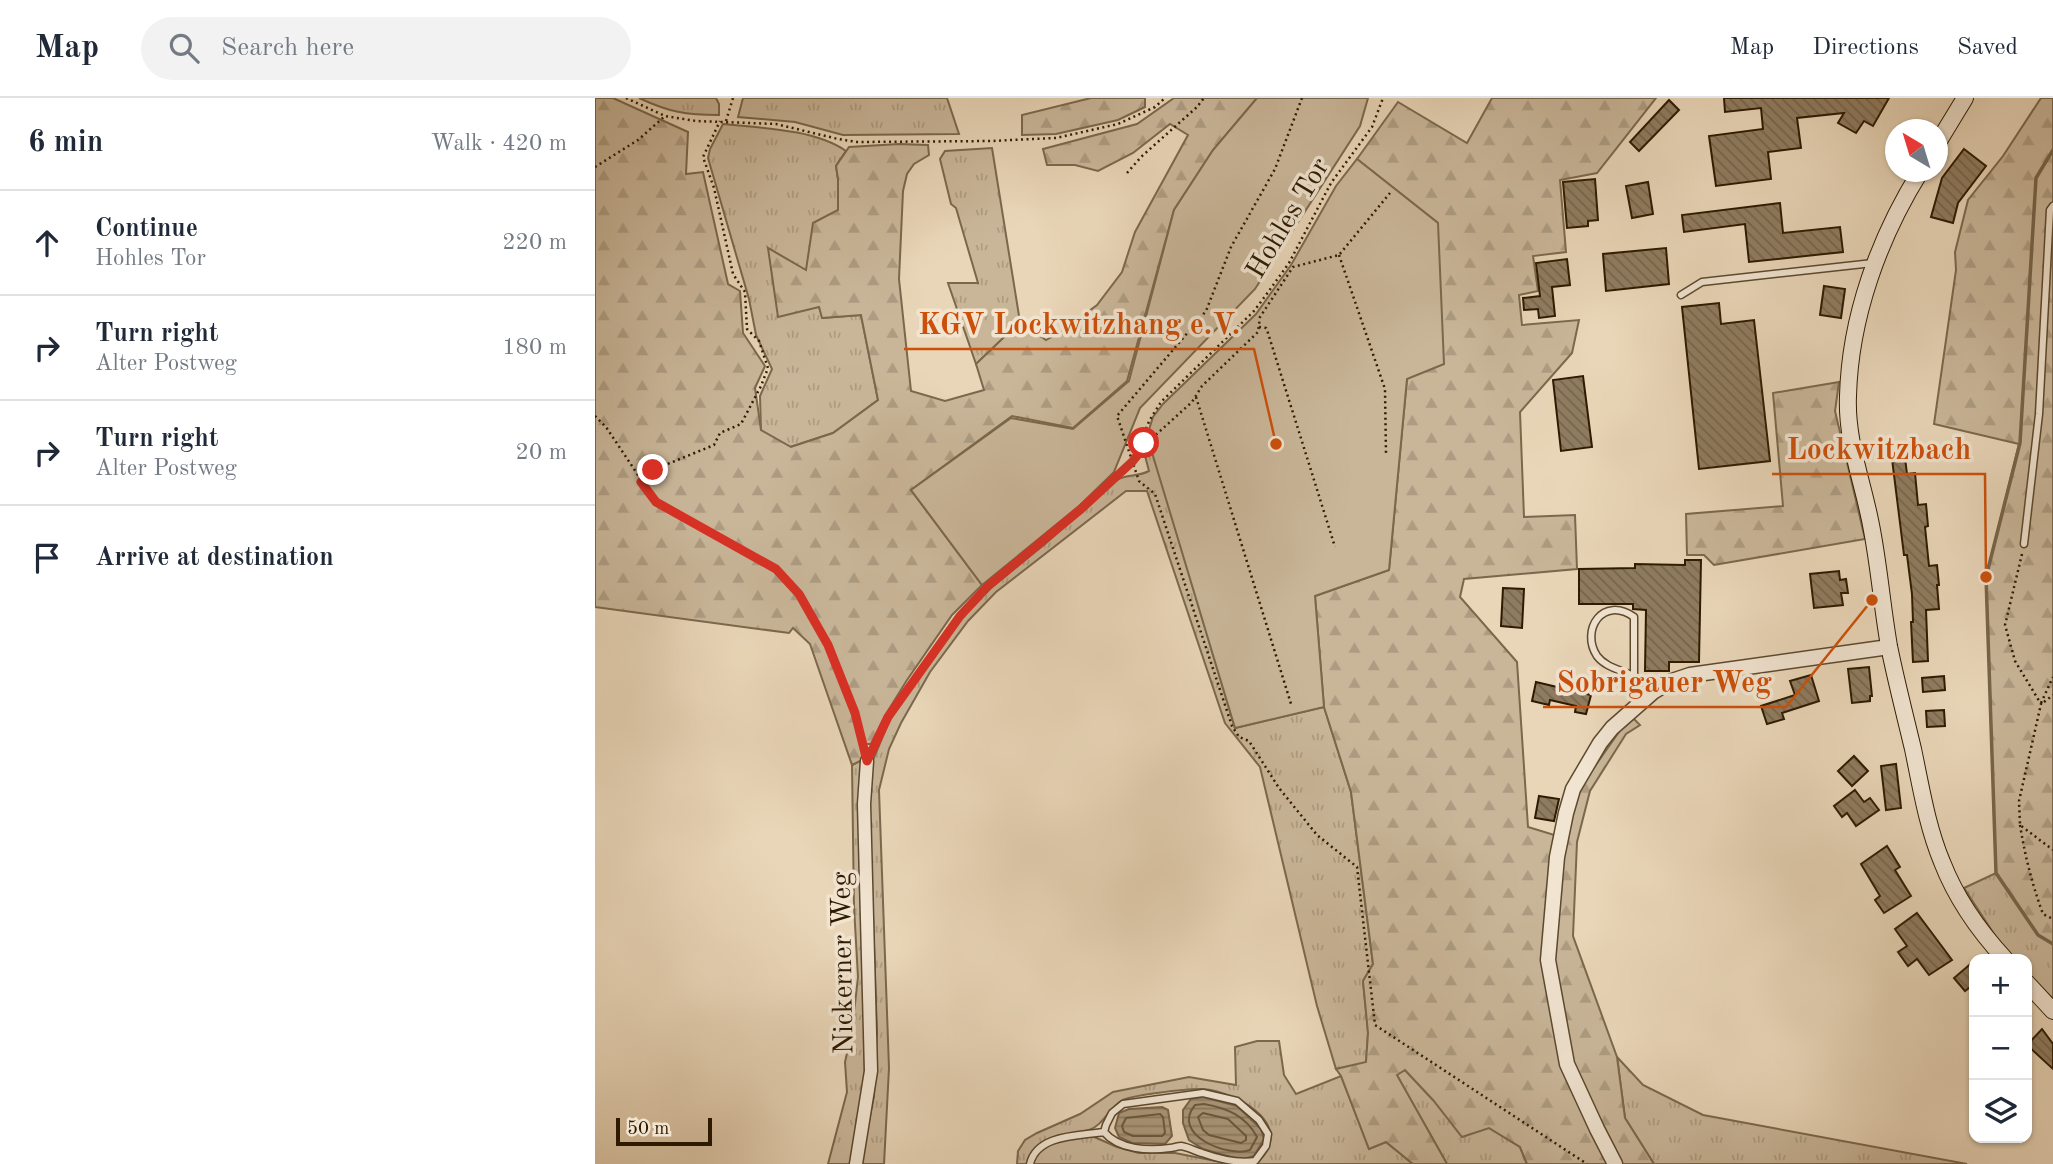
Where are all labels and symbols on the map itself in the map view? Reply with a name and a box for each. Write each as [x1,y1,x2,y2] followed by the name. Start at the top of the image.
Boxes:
[1885,119,1948,182] north arrow
[1242,154,1336,284] street label: Hohles Tor
[904,298,1254,349] callout: KGV Lockwitzhang e.V.
[918,311,1240,341] text: KGV Lockwitzhang e.V.
[1772,423,1985,474] callout: Lockwitzbach
[1128,427,1159,458] route start
[1787,436,1971,466] text: Lockwitzbach
[637,454,668,485] route end
[1543,656,1786,707] callout: Sobrigauer Weg
[1556,669,1772,699] text: Sobrigauer Weg
[828,871,860,1055] street label: Nickerner Weg
[616,1115,712,1147] scale bar

